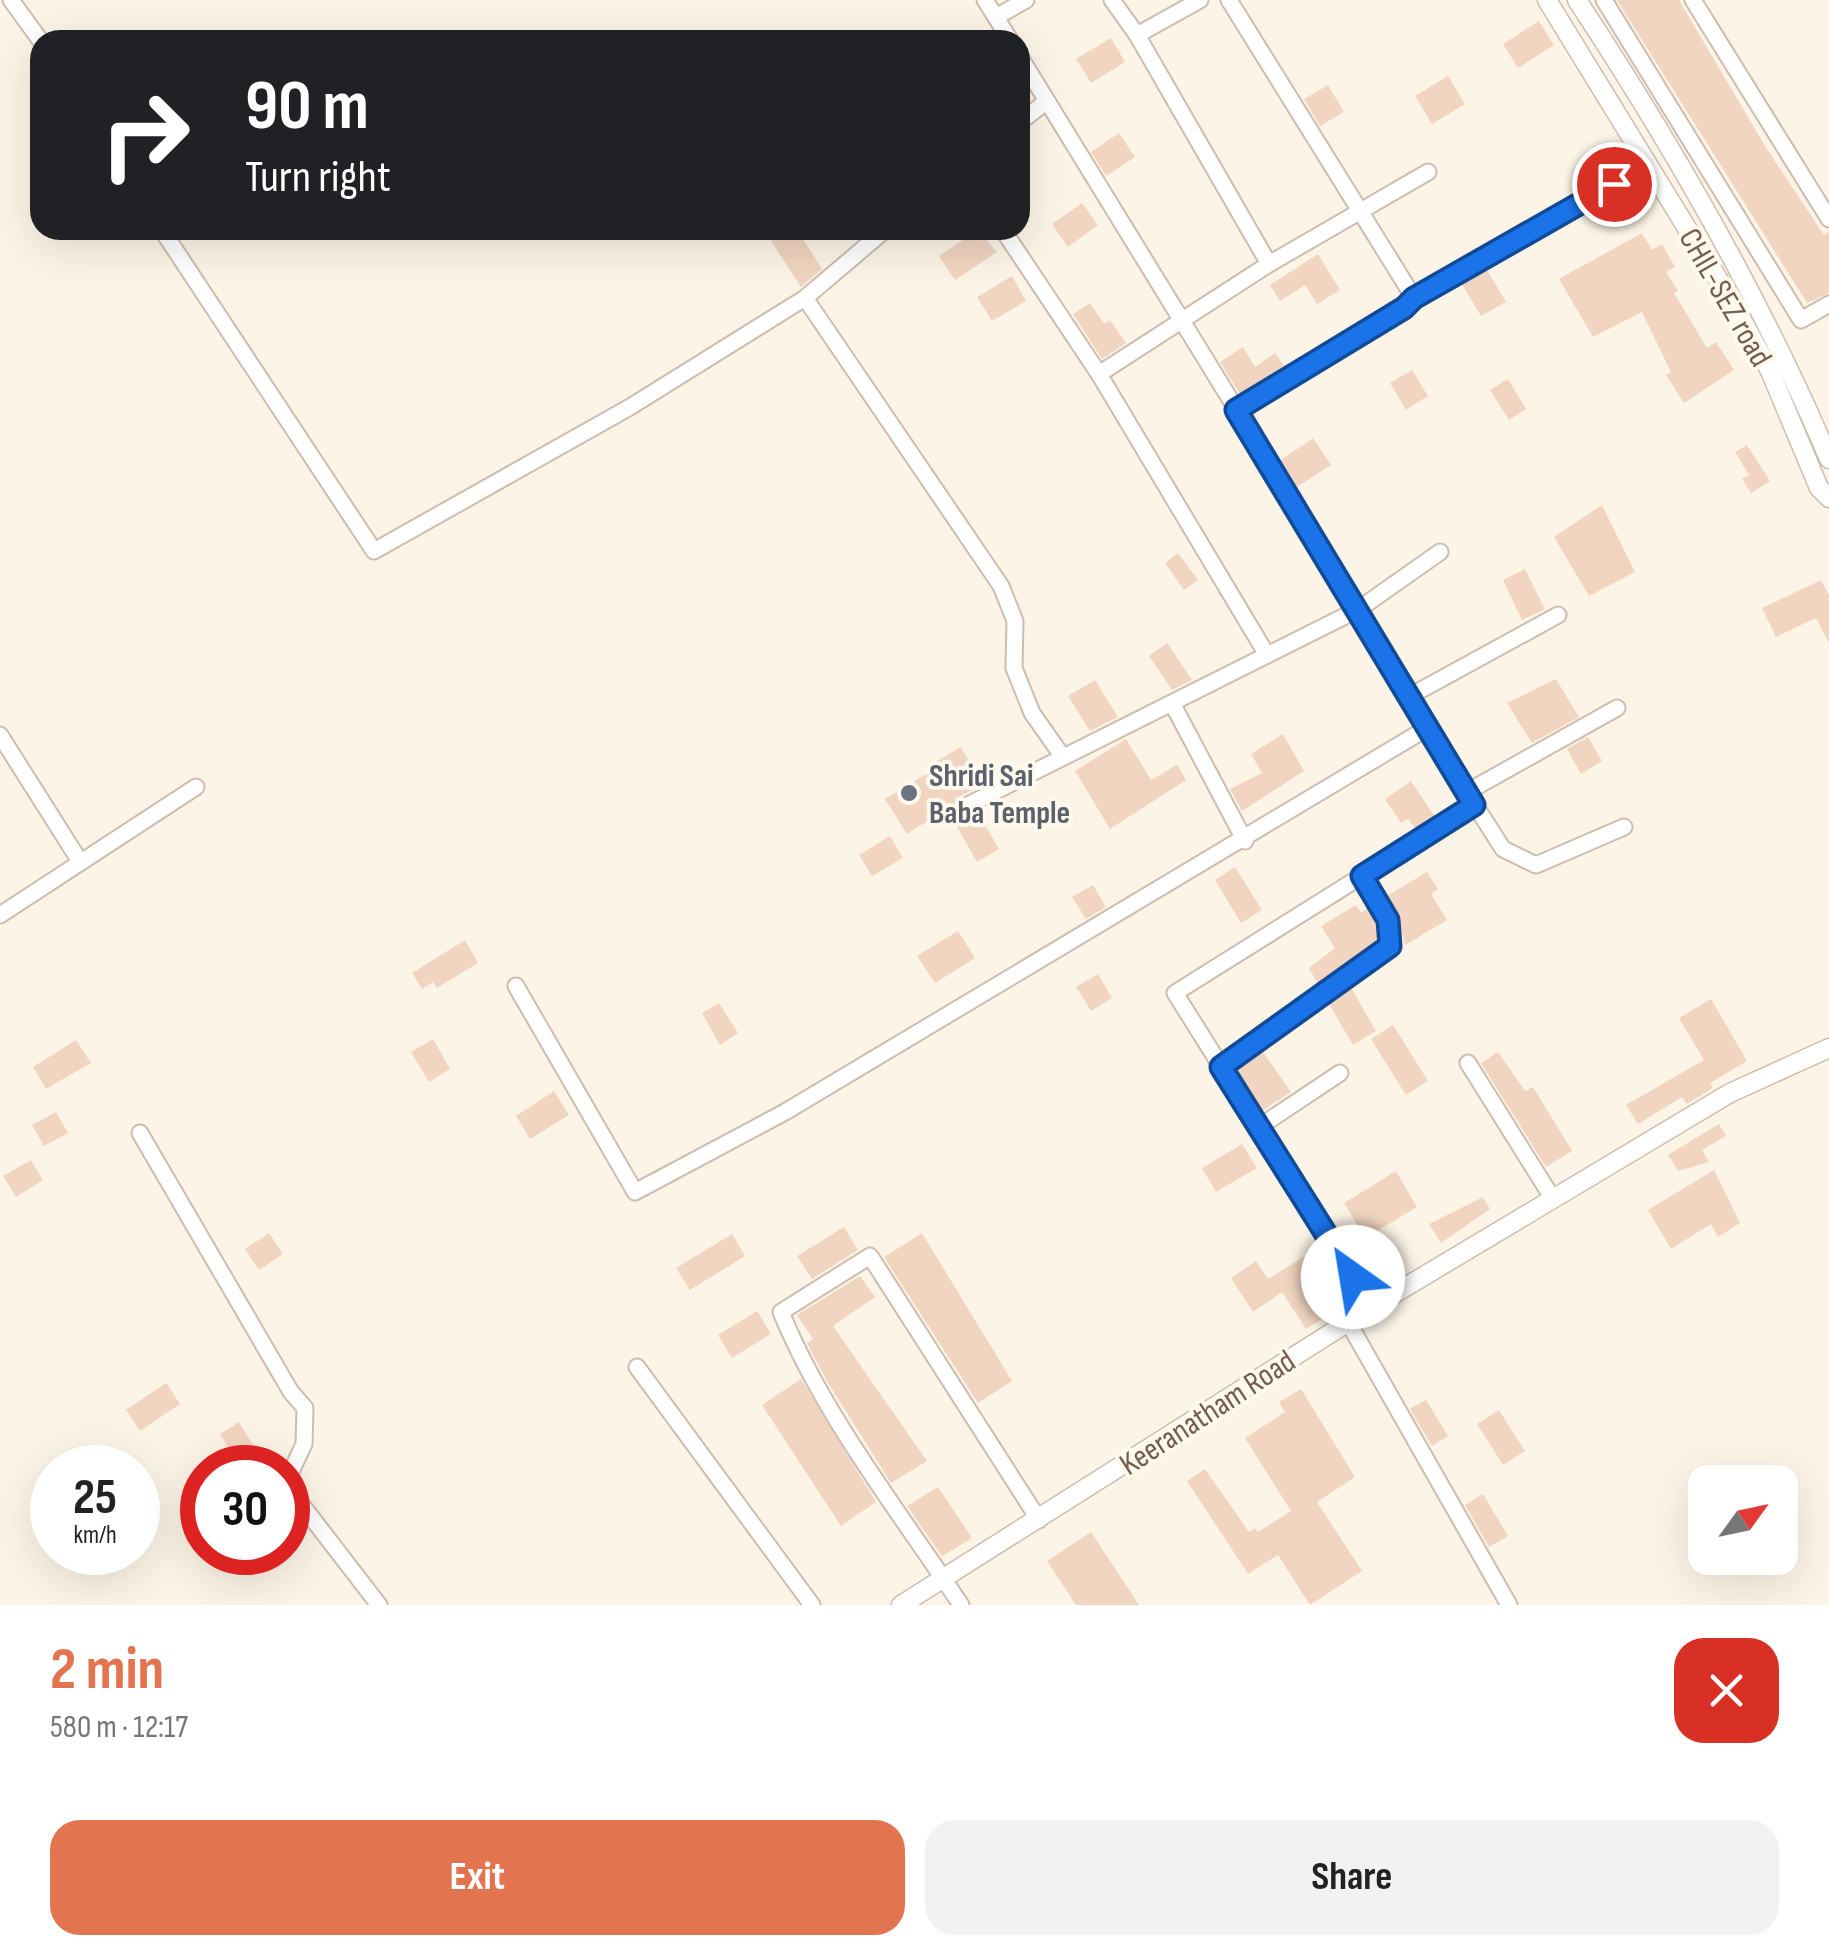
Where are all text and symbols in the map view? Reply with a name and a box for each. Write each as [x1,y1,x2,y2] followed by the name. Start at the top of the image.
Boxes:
[245,65,369,149] text: 90 m
[80,70,210,200] icon: right
[1572,142,1657,227] pin
[245,150,391,205] text: Turn right
[1587,157,1642,212] icon: arrive
[1670,222,1780,374] street label: CHIL-SEZ road
[929,757,1070,833] place label: Shridi Sai Baba Temple
[898,782,920,804] marker: Shridi Sai Baba Temple
[1301,1225,1405,1329] position arrow
[1113,1342,1303,1484] street label: Keeranatham Road
[180,1445,310,1575] speed limit sign: 30
[1688,1465,1798,1575] north arrow
[1688,1465,1798,1575] map controls
[73,1468,117,1528] text: 25
[73,1520,117,1551] text: km/h
[50,1634,164,1706] text: 2 min
[1674,1638,1779,1743] button: close
[50,1708,188,1747] text: 580 m · 12:17
[50,1820,905,1935] button: Exit
[925,1820,1779,1935] button: Share

